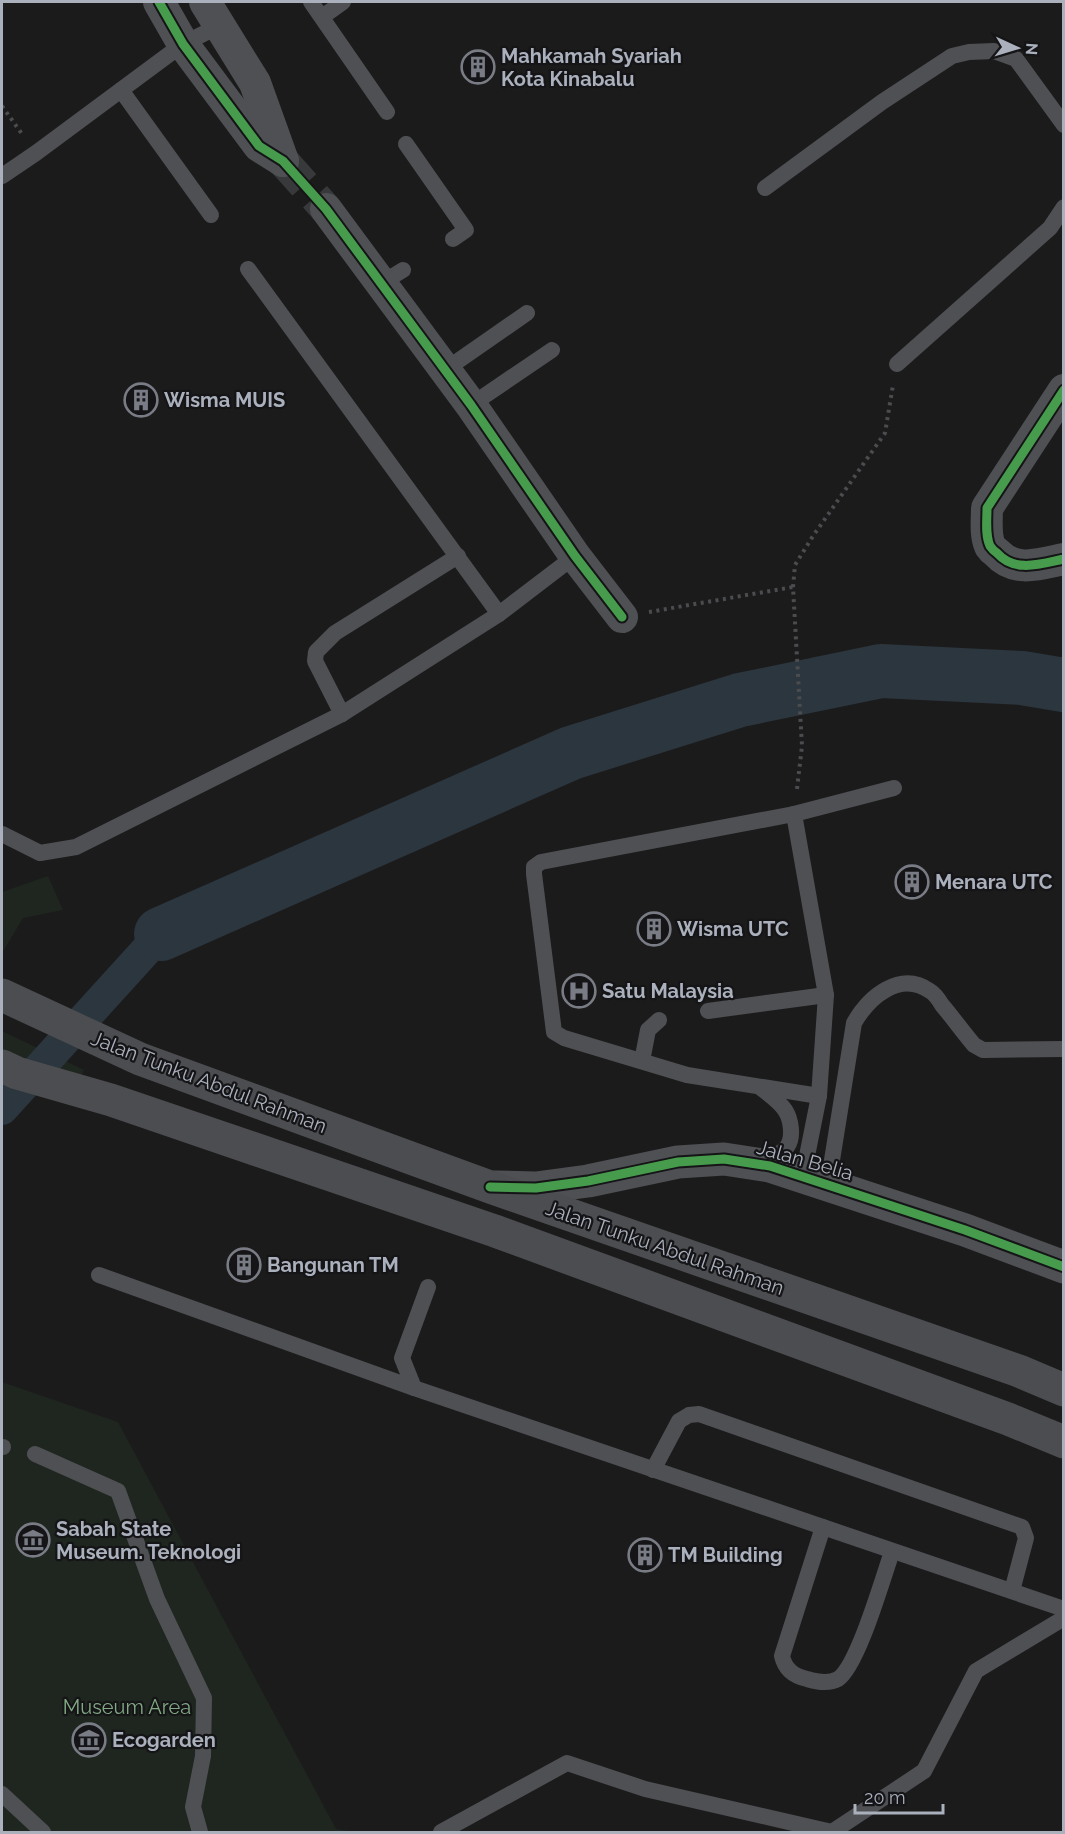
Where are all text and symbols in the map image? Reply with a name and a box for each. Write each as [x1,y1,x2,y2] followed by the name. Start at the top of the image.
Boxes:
[987,18,1047,78] north arrow
[1022,42,1041,56] text: N
[501,44,682,91] place label: Mahkamah Syariah Kota Kinabalu
[460,49,496,85] building icon: Mahkamah Syariah Kota Kinabalu
[123,382,159,418] building icon: Wisma MUIS
[164,388,285,412] place label: Wisma MUIS
[894,864,930,900] building icon: Menara UTC
[935,870,1053,894] place label: Menara UTC
[636,911,672,947] building icon: Wisma UTC
[677,917,789,941] place label: Wisma UTC
[561,973,597,1009] hospital icon: Satu Malaysia
[602,979,734,1003] place label: Satu Malaysia
[88,1026,330,1138] street label: Jalan Tunku Abdul Rahman
[754,1135,856,1185] street label: Jalan Belia
[543,1196,787,1300] street label: Jalan Tunku Abdul Rahman
[226,1247,262,1283] building icon: Bangunan TM
[267,1253,399,1277] place label: Bangunan TM
[56,1517,241,1564] place label: Sabah State Museum. Teknologi
[15,1522,51,1558] museum icon: Sabah State Museum. Teknologi
[627,1537,663,1573] building icon: TM Building
[668,1543,783,1567] place label: TM Building
[63,1695,191,1719] park label: Museum Area
[71,1722,107,1758] museum icon: Ecogarden
[112,1728,216,1752] place label: Ecogarden
[855,1777,944,1815] scale bar
[864,1787,906,1808] text: 20 m

